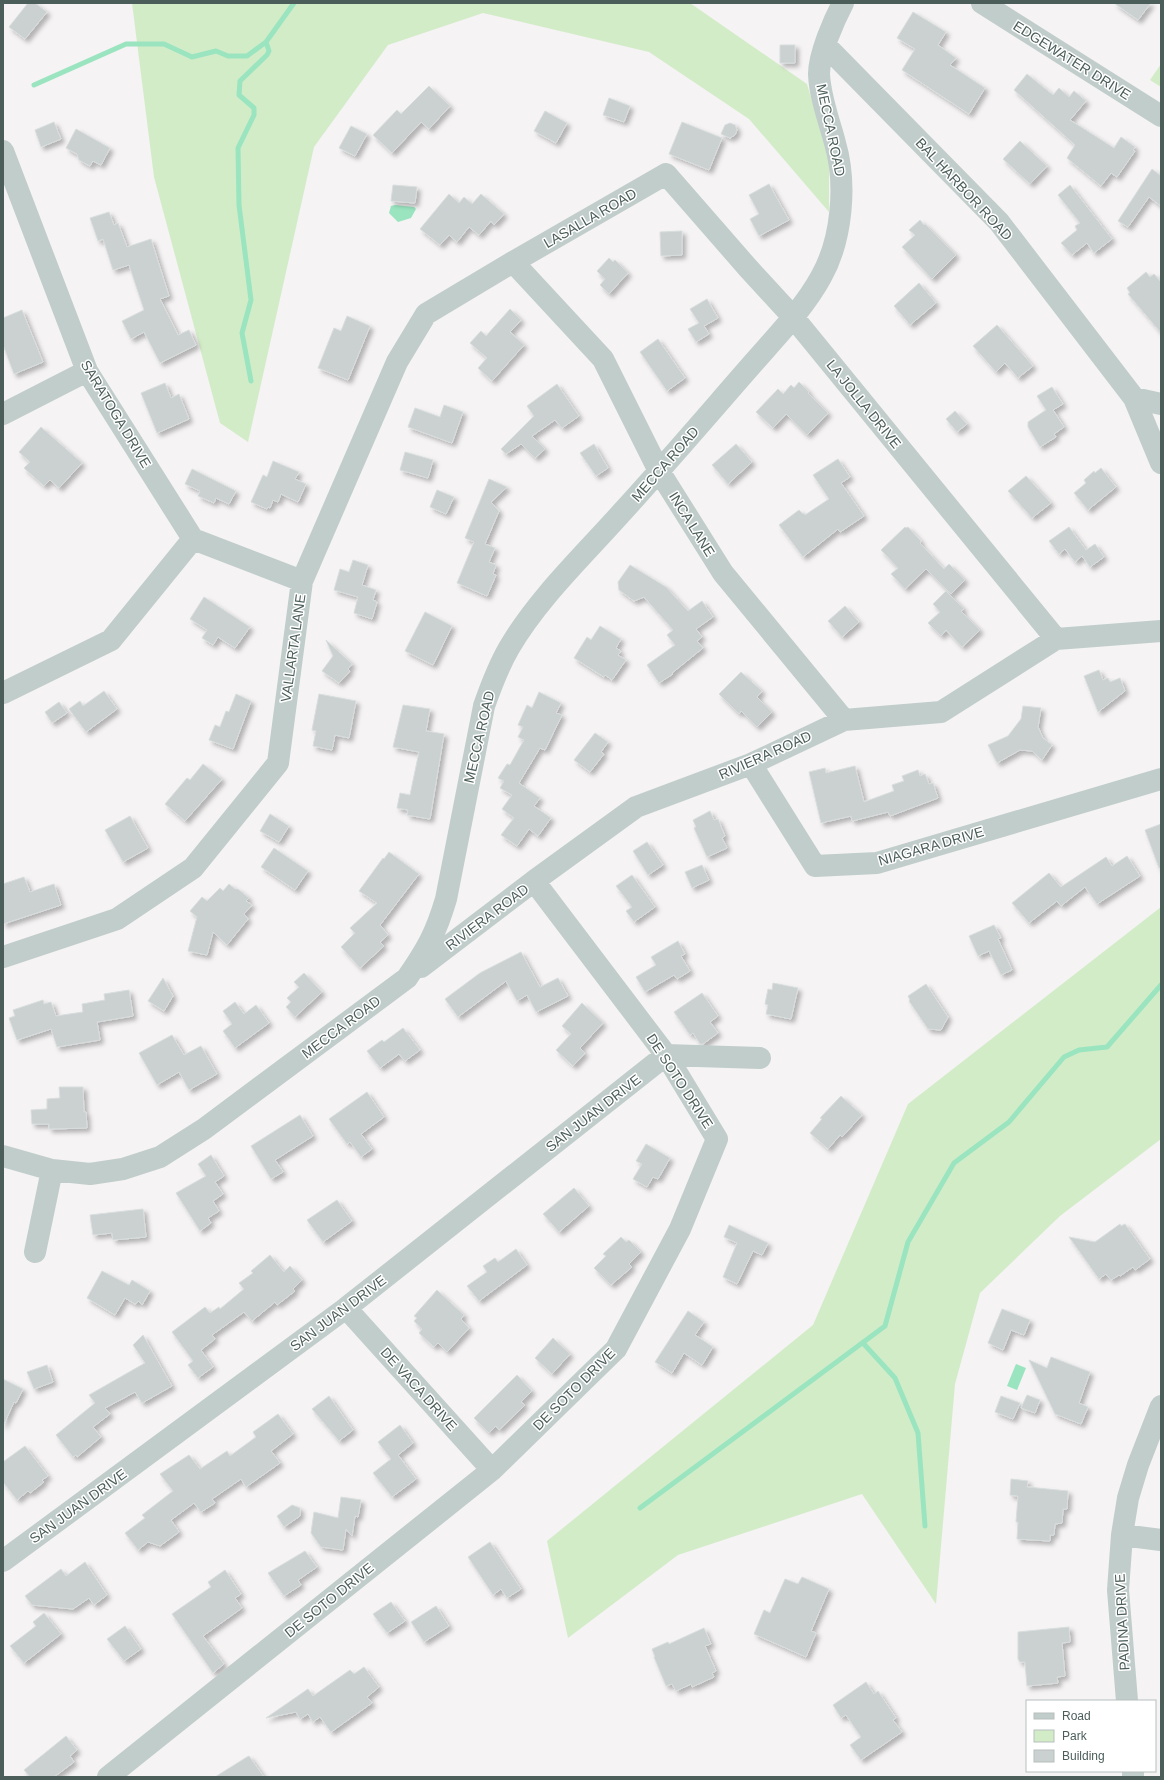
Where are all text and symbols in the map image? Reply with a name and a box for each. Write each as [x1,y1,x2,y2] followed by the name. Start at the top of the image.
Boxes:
[1010,17,1134,103] street label: EDGEWATER DRIVE
[813,82,849,178] street label: MECCA ROAD
[912,135,1016,243] street label: BAL HARBOR ROAD
[541,185,639,251] street label: LASALLA ROAD
[78,357,154,471] street label: SARATOGA DRIVE
[823,357,905,451] street label: LA JOLLA DRIVE
[628,423,702,505] street label: MECCA ROAD
[666,489,718,559] street label: INCA LANE
[277,593,309,703] street label: VALLARTA LANE
[461,689,497,785] street label: MECCA ROAD
[716,727,814,783] street label: RIVIERA ROAD
[876,823,986,869] street label: NIAGARA DRIVE
[442,881,532,953] street label: RIVIERA ROAD
[299,992,383,1062] street label: MECCA ROAD
[643,1031,717,1131] street label: DE SOTO DRIVE
[542,1071,644,1155] street label: SAN JUAN DRIVE
[287,1272,389,1354] street label: SAN JUAN DRIVE
[377,1344,461,1434] street label: DE VACA DRIVE
[530,1345,618,1433] street label: DE SOTO DRIVE
[26,1465,130,1547] street label: SAN JUAN DRIVE
[281,1559,377,1641] street label: DE SOTO DRIVE
[1111,1573,1133,1671] street label: PADINA DRIVE
[1026,1700,1156,1772] legend
[1062,1709,1091,1723] text: Road
[1062,1729,1088,1743] text: Park
[1062,1749,1105,1763] text: Building

